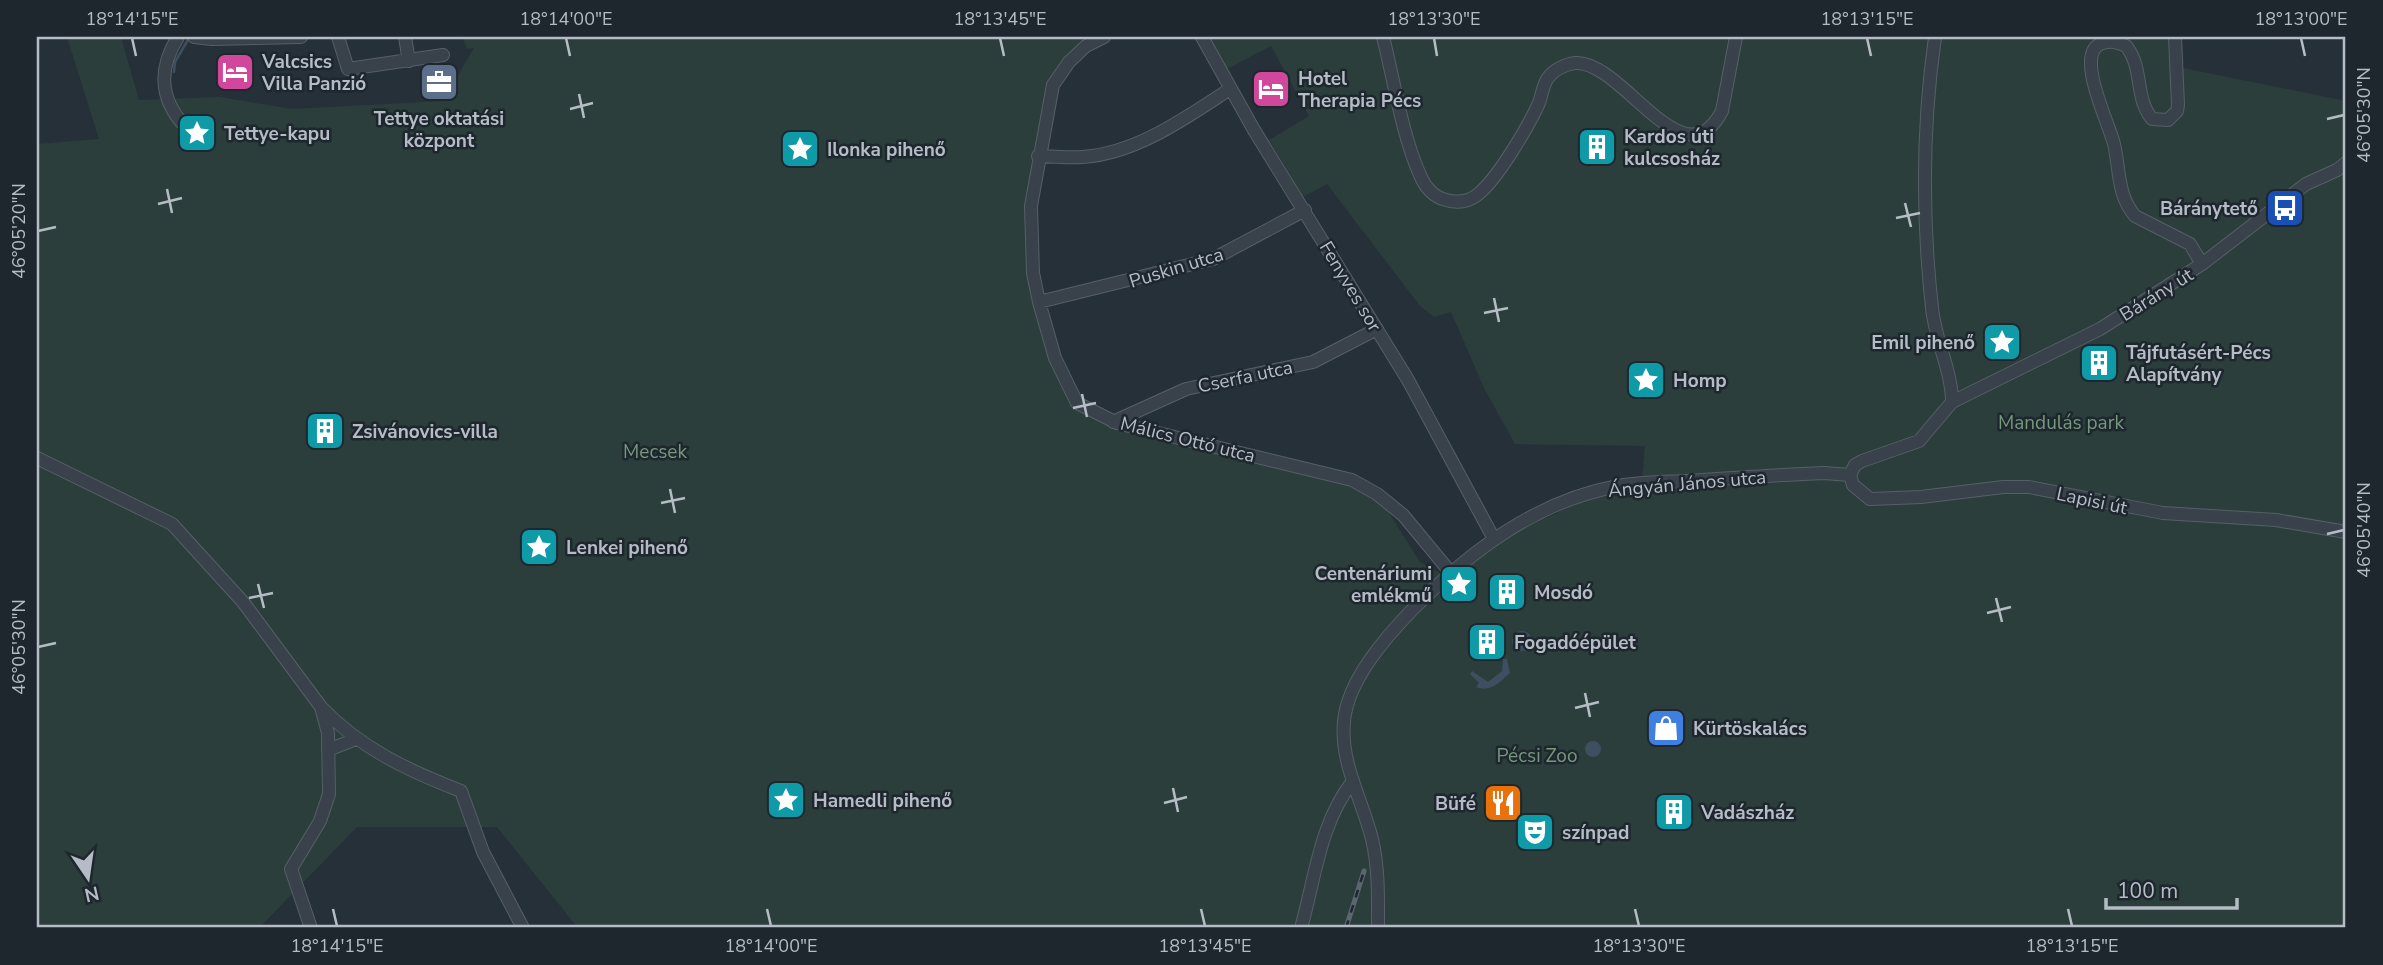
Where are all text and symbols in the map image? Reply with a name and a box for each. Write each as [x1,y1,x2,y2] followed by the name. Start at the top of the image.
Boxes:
[86,7,179,31] text: 18°14'15"E
[520,7,613,31] text: 18°14'00"E
[954,7,1047,31] text: 18°13'45"E
[1388,7,1481,31] text: 18°13'30"E
[1821,7,1914,31] text: 18°13'15"E
[2255,7,2348,31] text: 18°13'00"E
[261,49,366,97] place label: Valcsics Villa Panzió
[214,51,256,93] hotel icon: Valcsics Villa Panzió
[418,61,460,103] office icon: Tettye oktatási központ
[1298,66,1421,114] place label: Hotel Therapia Pécs
[2352,67,2376,163] text: 46°05'30"N
[1250,68,1292,110] hotel icon: Hotel Therapia Pécs
[374,106,504,154] place label: Tettye oktatási központ
[176,112,218,154] place icon: Tettye-kapu
[224,121,330,147] place label: Tettye-kapu
[1624,124,1720,172] place label: Kardos úti kulcsosház
[1576,126,1618,168] building icon: Kardos úti kulcsosház
[779,128,821,170] place icon: Ilonka pihenő
[827,137,946,163] place label: Ilonka pihenő
[7,183,31,279] text: 46°05'20"N
[2264,187,2306,229] bus stop icon: Báránytető
[2160,196,2258,222] place label: Báránytető
[1313,236,1387,337] street label: Fenyves sor
[1126,241,1227,295] street label: Puskin utca
[2115,262,2199,328] street label: Bárány út
[1981,321,2023,363] place icon: Emil pihenő
[1871,330,1975,356] place label: Emil pihenő
[2126,340,2271,388] place label: Tájfutásért-Pécs Alapítvány
[2078,342,2120,384] building icon: Tájfutásért-Pécs Alapítvány
[1195,354,1295,400] street label: Cserfa utca
[1625,359,1667,401] place icon: Homp
[1673,368,1727,394] place label: Homp
[304,410,346,452] building icon: Zsivánovics-villa
[1998,410,2125,436] park label: Mandulás park
[1118,411,1258,469] street label: Málics Ottó utca
[352,419,498,445] place label: Zsivánovics-villa
[623,439,687,465] park label: Mecsek
[1607,464,1767,504] street label: Ángyán János utca
[2054,481,2130,521] street label: Lapisi út
[2352,482,2376,578] text: 46°05'40"N
[518,526,560,568] place icon: Lenkei pihenő
[566,535,688,561] place label: Lenkei pihenő
[1315,561,1432,609] place label: Centenáriumi emlékmű
[1438,563,1480,605] place icon: Centenáriumi emlékmű
[1486,571,1528,613] building icon: Mosdó
[1534,580,1593,606] place label: Mosdó
[7,599,31,695] text: 46°05'30"N
[1466,621,1508,663] building icon: Fogadóépület
[1514,630,1636,656] place label: Fogadóépület
[1645,707,1687,749] shop icon: Kürtöskalács
[1693,716,1807,742] place label: Kürtöskalács
[1497,743,1577,769] park label: Pécsi Zoo
[765,779,807,821] place icon: Hamedli pihenő
[1482,782,1524,824] restaurant icon: Büfé
[813,788,952,814] place label: Hamedli pihenő
[1435,791,1476,817] place label: Büfé
[1653,791,1695,833] building icon: Vadászház
[1700,800,1794,826] place label: Vadászház
[1514,811,1556,853] theatre icon: színpad
[1562,820,1629,846] place label: színpad
[52,842,122,912] north arrow
[2106,867,2238,911] scale bar
[2117,877,2178,905] text: 100 m
[82,879,101,908] text: N
[291,934,384,958] text: 18°14'15"E
[725,934,818,958] text: 18°14'00"E
[1159,934,1252,958] text: 18°13'45"E
[1593,934,1686,958] text: 18°13'30"E
[2026,934,2119,958] text: 18°13'15"E

